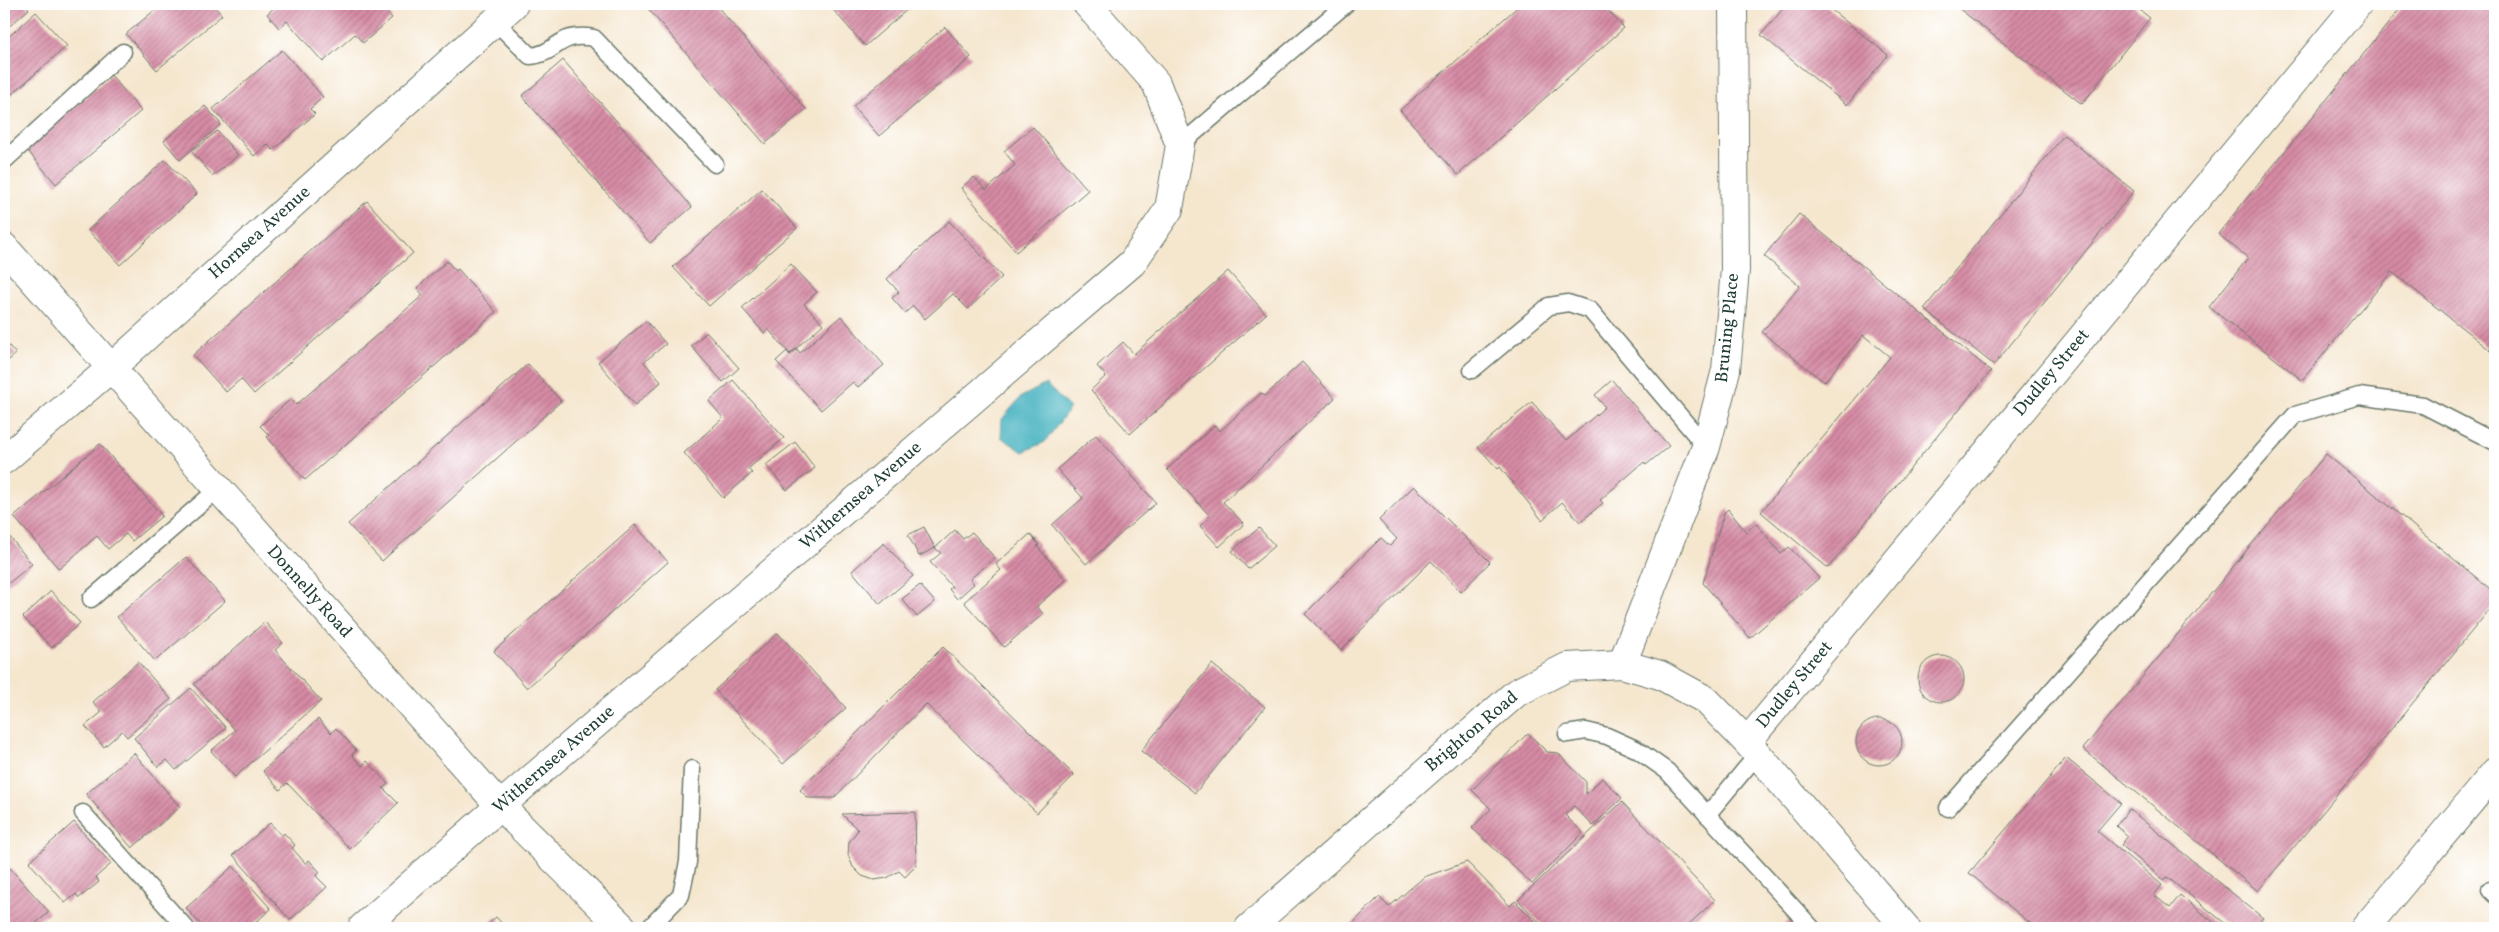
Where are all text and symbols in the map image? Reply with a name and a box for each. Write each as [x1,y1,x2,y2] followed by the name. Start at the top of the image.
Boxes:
[204,181,316,285] street label: Hornsea Avenue
[1710,272,1746,384] street label: Bruning Place
[2008,324,2096,422] street label: Dudley Street
[795,436,927,556] street label: Withernsea Avenue
[261,540,357,644] street label: Donnelly Road
[1751,636,1839,734] street label: Dudley Street
[1420,686,1524,778] street label: Brighton Road
[488,700,620,820] street label: Withernsea Avenue

